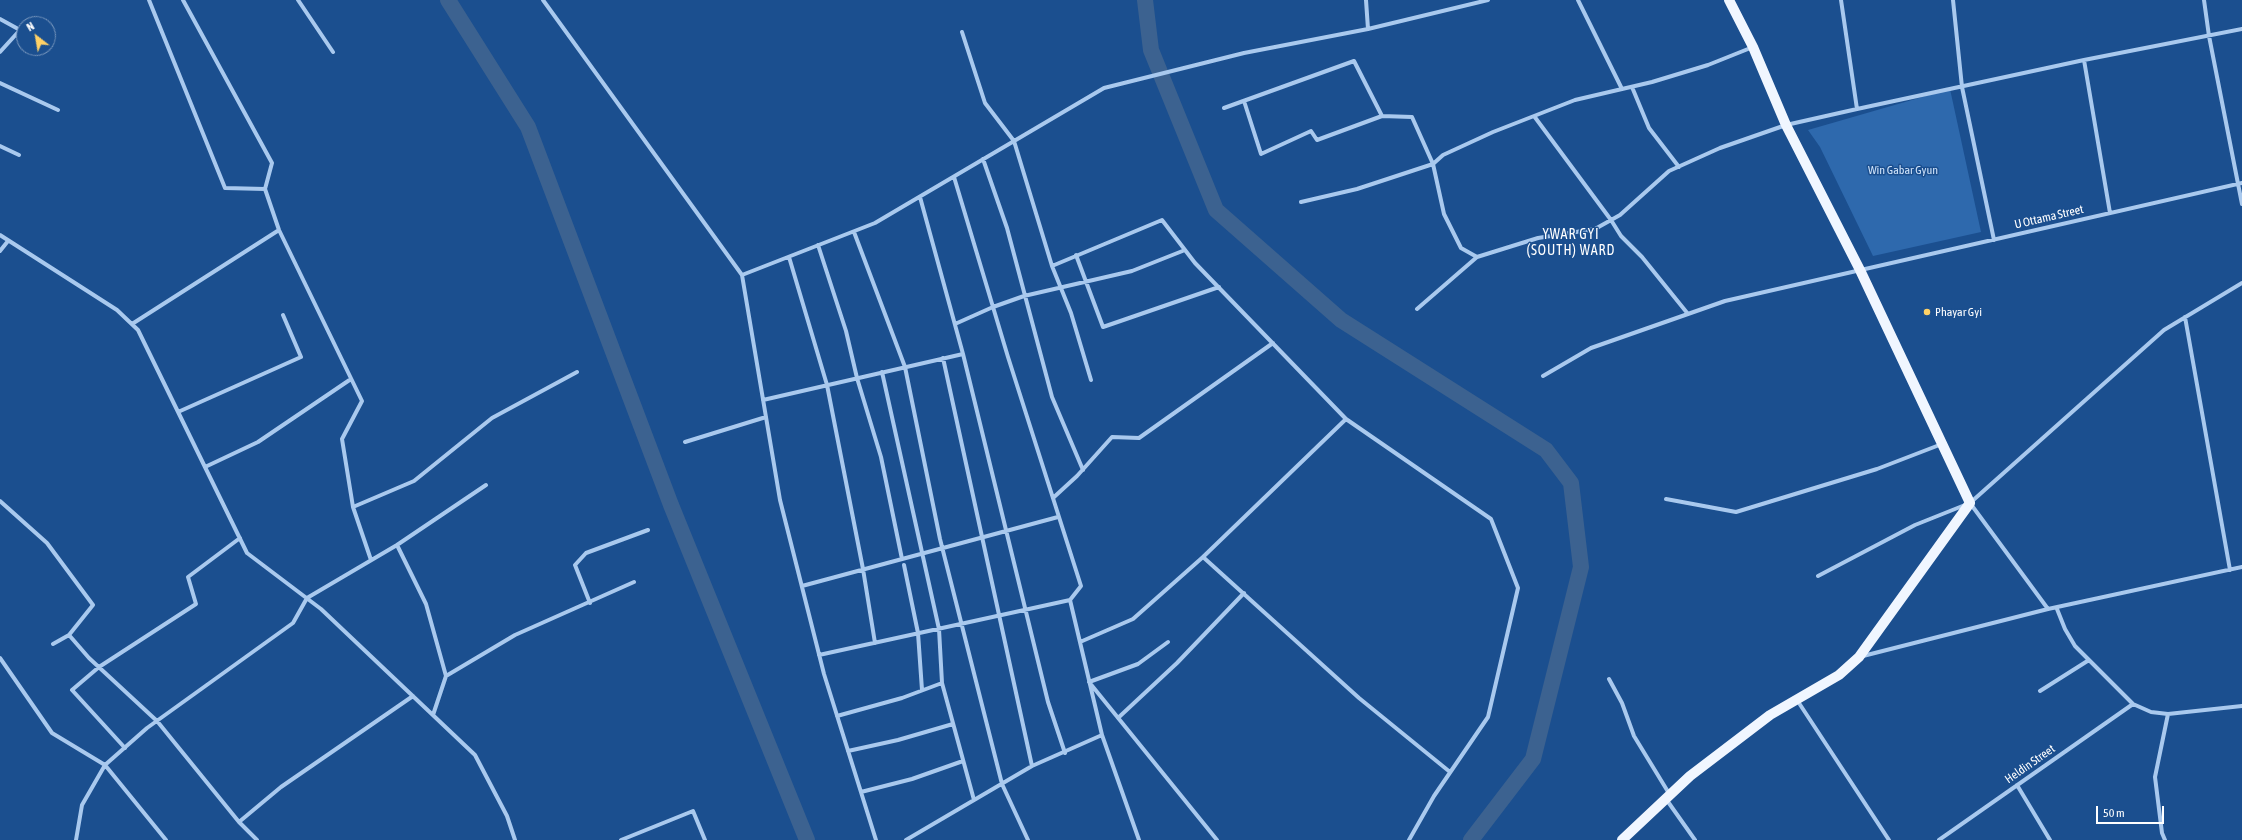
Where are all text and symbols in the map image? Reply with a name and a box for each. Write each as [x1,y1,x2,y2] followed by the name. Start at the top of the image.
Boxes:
[16,16,56,56] north arrow
[24,20,36,33] text: N
[1868,163,1938,177] park label: Win Gabar Gyun
[2013,202,2085,232] street label: U Ottama Street
[1527,227,1615,260] district label: YWAR GYI (SOUTH) WARD
[1935,305,1982,319] place label: Phayar Gyi
[1922,307,1932,317] marker: Phayar Gyi
[2002,742,2058,786] street label: Heldin Street
[2098,798,2166,824] scale bar
[2103,806,2125,820] text: 50 m

